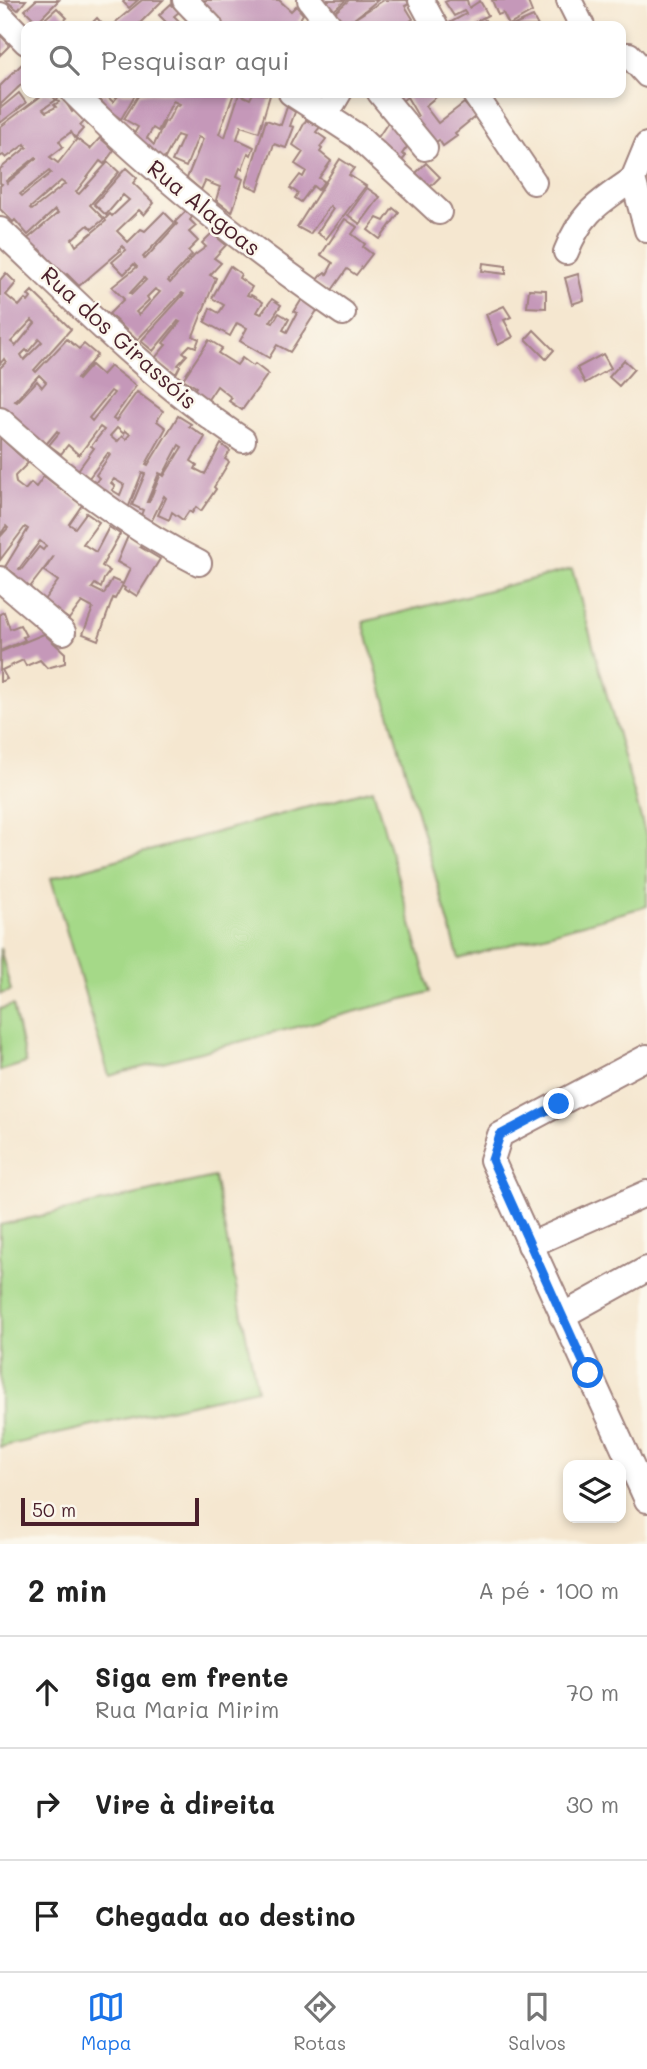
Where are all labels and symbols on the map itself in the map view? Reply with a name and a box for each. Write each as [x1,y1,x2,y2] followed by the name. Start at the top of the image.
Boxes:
[142,152,268,262] street label: Rua Alagoas
[35,259,204,415] street label: Rua dos Girassóis
[543,1088,574,1119] route end
[572,1357,603,1388] route start
[21,1495,200,1527] scale bar

